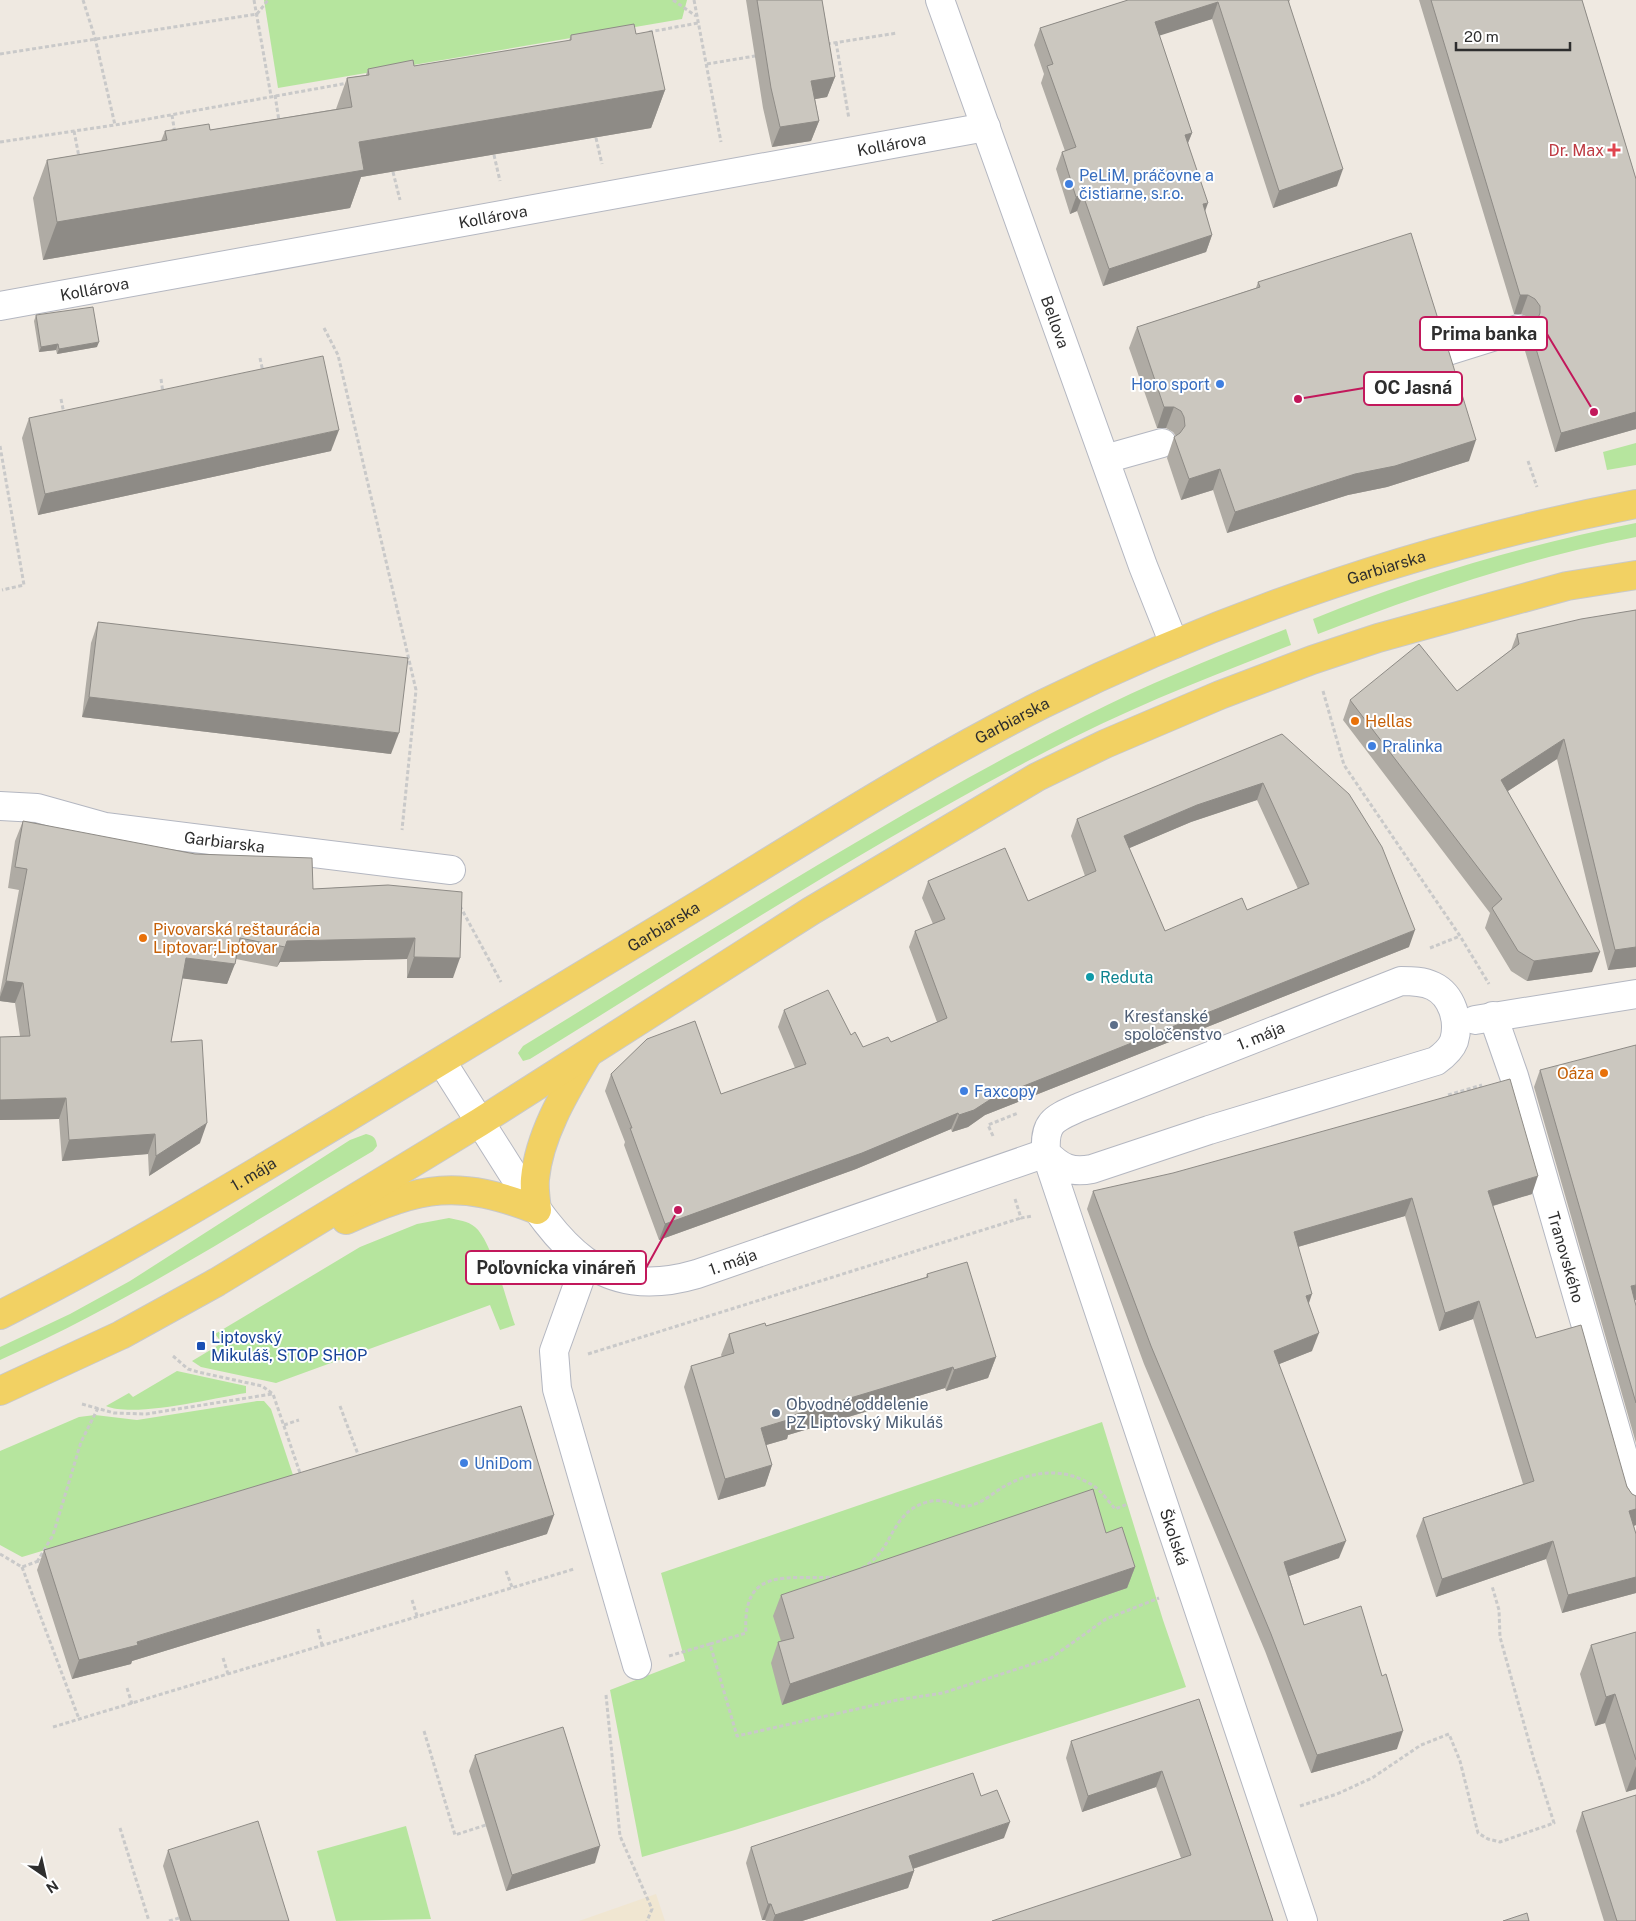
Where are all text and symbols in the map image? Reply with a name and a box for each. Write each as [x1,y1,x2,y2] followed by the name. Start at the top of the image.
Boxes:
[1456,20,1570,52] scale bar
[1464,28,1499,45] text: 20 m
[856,129,927,160] street label: Kollárova
[1549,141,1604,160] place label: Dr. Max
[1608,144,1620,156] marker: Dr. Max
[1079,166,1214,203] place label: PeLiM, práčovne a čistiarne, s.r.o.
[1063,178,1075,190] marker: PeLiM, práčovne a čistiarne, s.r.o.
[457,201,529,232] street label: Kollárova
[59,273,130,304] street label: Kollárova
[1037,293,1074,351] street label: Bellova
[1420,317,1547,350] callout: Prima banka
[1431,323,1537,344] text: Prima banka
[1364,372,1462,405] callout: OC Jasná
[1131,375,1210,394] place label: Horo sport
[1374,377,1452,398] text: OC Jasná
[1214,378,1226,390] marker: Horo sport
[1345,546,1428,588] street label: Garbiarska
[971,693,1052,747] street label: Garbiarska
[1365,712,1412,731] place label: Hellas
[1349,715,1361,727] marker: Hellas
[1382,737,1443,756] place label: Pralinka
[1366,740,1378,752] marker: Pralinka
[183,827,266,856] street label: Garbiarska
[624,897,703,956] street label: Garbiarska
[153,920,320,957] place label: Pivovarská reštaurácia Liptovar;Liptovar
[137,932,149,944] marker: Pivovarská reštaurácia Liptovar;Liptovar
[1100,968,1153,987] place label: Reduta
[1084,971,1096,983] marker: Reduta
[1124,1007,1222,1044] place label: Kresťanské spoločenstvo
[1234,1018,1288,1054] street label: 1. mája
[1108,1019,1120,1031] marker: Kresťanské spoločenstvo
[1557,1064,1594,1083] place label: Oáza
[1598,1067,1610,1079] marker: Oáza
[974,1082,1037,1101] place label: Faxcopy
[958,1085,970,1097] marker: Faxcopy
[227,1153,279,1195] street label: 1. mája
[1544,1209,1588,1305] street label: Tranovského
[706,1244,759,1279] street label: 1. mája
[466,1251,646,1284] callout: Poľovnícka vináreň
[476,1257,636,1278] text: Poľovnícka vináreň
[211,1328,367,1365] place label: Liptovský Mikuláš, STOP SHOP
[195,1340,207,1352] marker: Liptovský Mikuláš, STOP SHOP
[786,1395,943,1432] place label: Obvodné oddelenie PZ Liptovský Mikuláš
[770,1407,782,1419] marker: Obvodné oddelenie PZ Liptovský Mikuláš
[474,1454,532,1473] place label: UniDom
[458,1457,470,1469] marker: UniDom
[1156,1506,1193,1568] street label: Školská
[20,1851,70,1901] north arrow
[43,1877,61,1896] text: N

